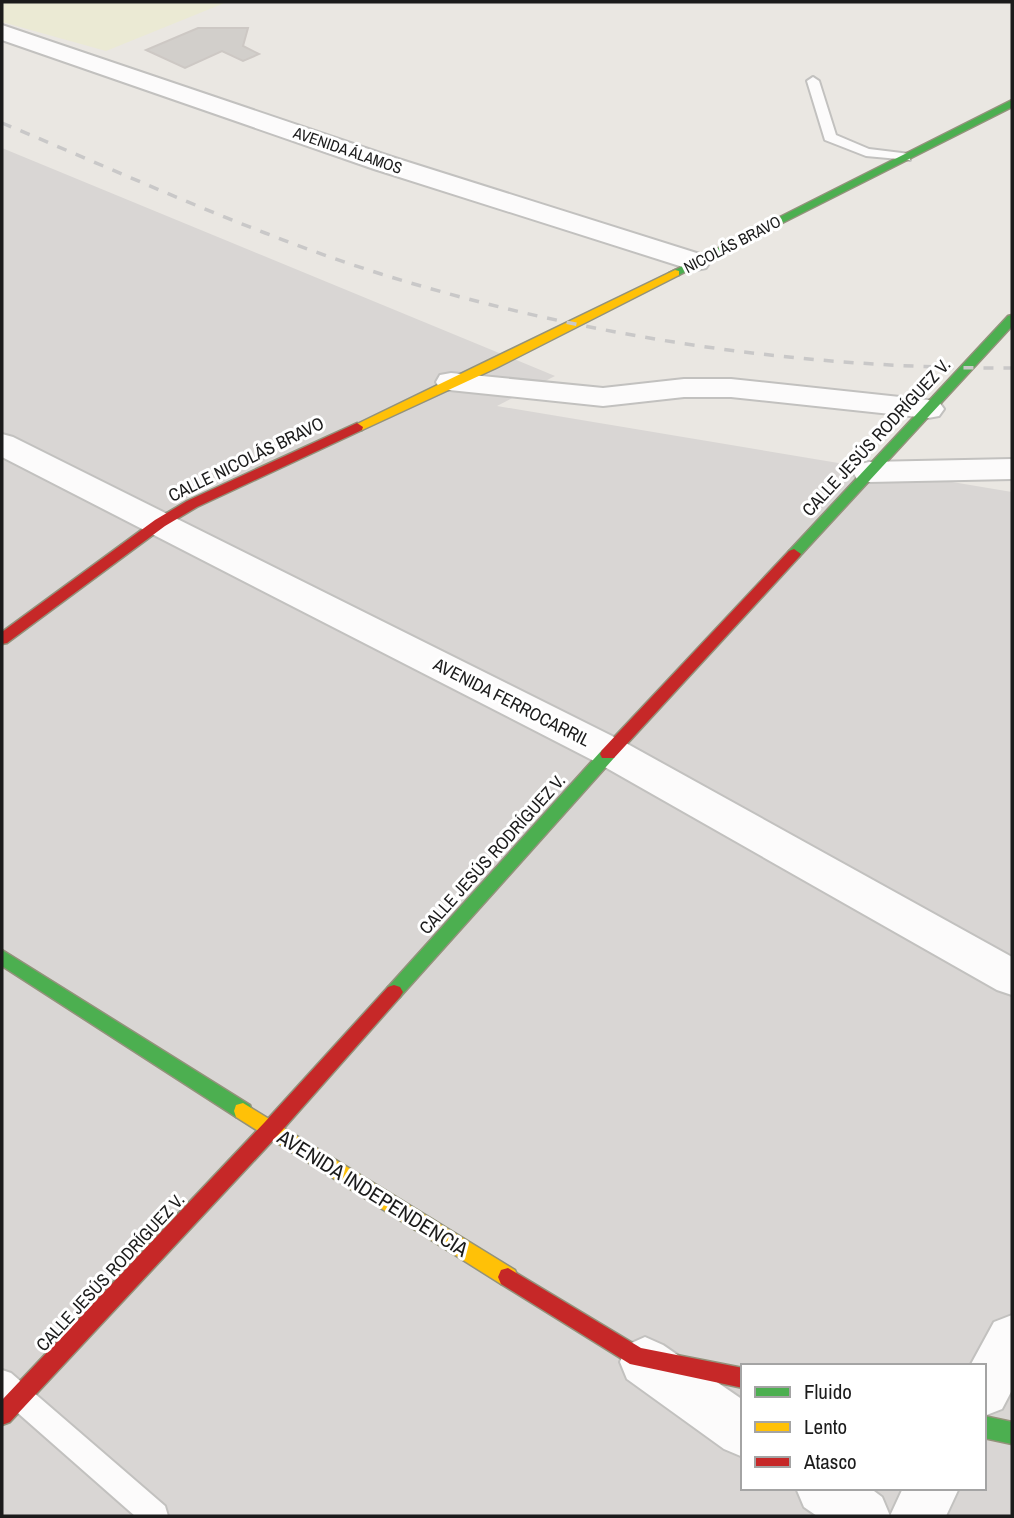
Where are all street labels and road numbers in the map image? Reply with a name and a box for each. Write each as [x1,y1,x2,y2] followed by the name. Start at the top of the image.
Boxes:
[290,121,405,179] street label: AVENIDA ÁLAMOS
[680,210,784,278] street label: NICOLÁS BRAVO
[796,352,956,522] street label: CALLE JESÚS RODRÍGUEZ V.
[164,410,328,508] street label: CALLE NICOLÁS BRAVO
[428,651,595,752] street label: AVENIDA FERROCARRIL
[413,768,571,940] street label: CALLE JESÚS RODRÍGUEZ V.
[271,1122,474,1264] street label: AVENIDA INDEPENDENCIA
[30,1187,190,1357] street label: CALLE JESÚS RODRÍGUEZ V.

